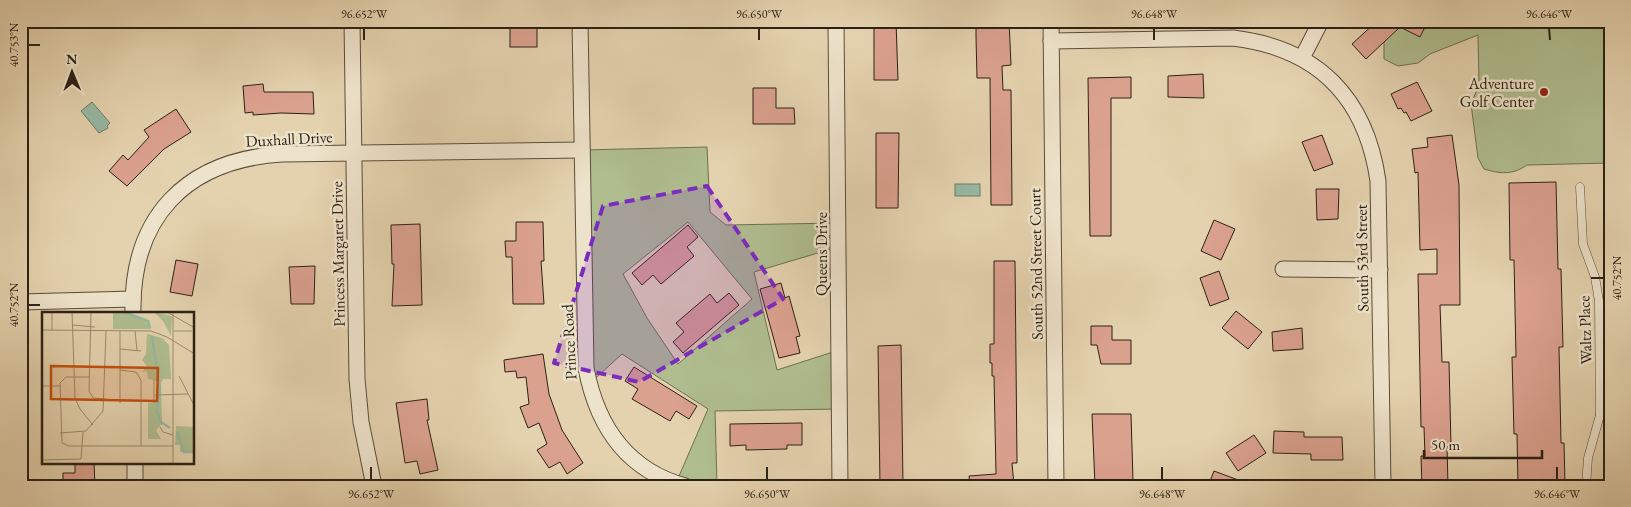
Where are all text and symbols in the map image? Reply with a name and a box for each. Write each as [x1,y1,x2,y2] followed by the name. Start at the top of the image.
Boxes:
[341,6,388,22] text: 96.652°W
[736,6,783,22] text: 96.650°W
[1131,6,1178,22] text: 96.648°W
[1526,6,1573,22] text: 96.646°W
[6,22,22,67] text: 40.753°N
[48,48,98,98] north arrow
[66,50,78,68] text: N
[1460,73,1535,112] place label: Adventure Golf Center
[1538,86,1550,98] marker: Adventure Golf Center
[245,126,333,152] street label: Duxhall Drive
[326,181,350,327] street label: Princess Margaret Drive
[1024,188,1048,340] street label: South 52nd Street Court
[1351,204,1373,312] street label: South 53rd Street
[811,212,832,296] street label: Queens Drive
[1609,255,1625,300] text: 40.752°N
[6,282,22,327] text: 40.752°N
[1573,295,1597,365] street label: Waltz Place
[556,303,581,380] street label: Prince Road
[42,312,195,464] inset map
[1424,427,1541,459] scale bar
[1431,435,1460,454] text: 50 m
[348,486,395,502] text: 96.652°W
[744,486,791,502] text: 96.650°W
[1139,486,1186,502] text: 96.648°W
[1534,486,1581,502] text: 96.646°W

